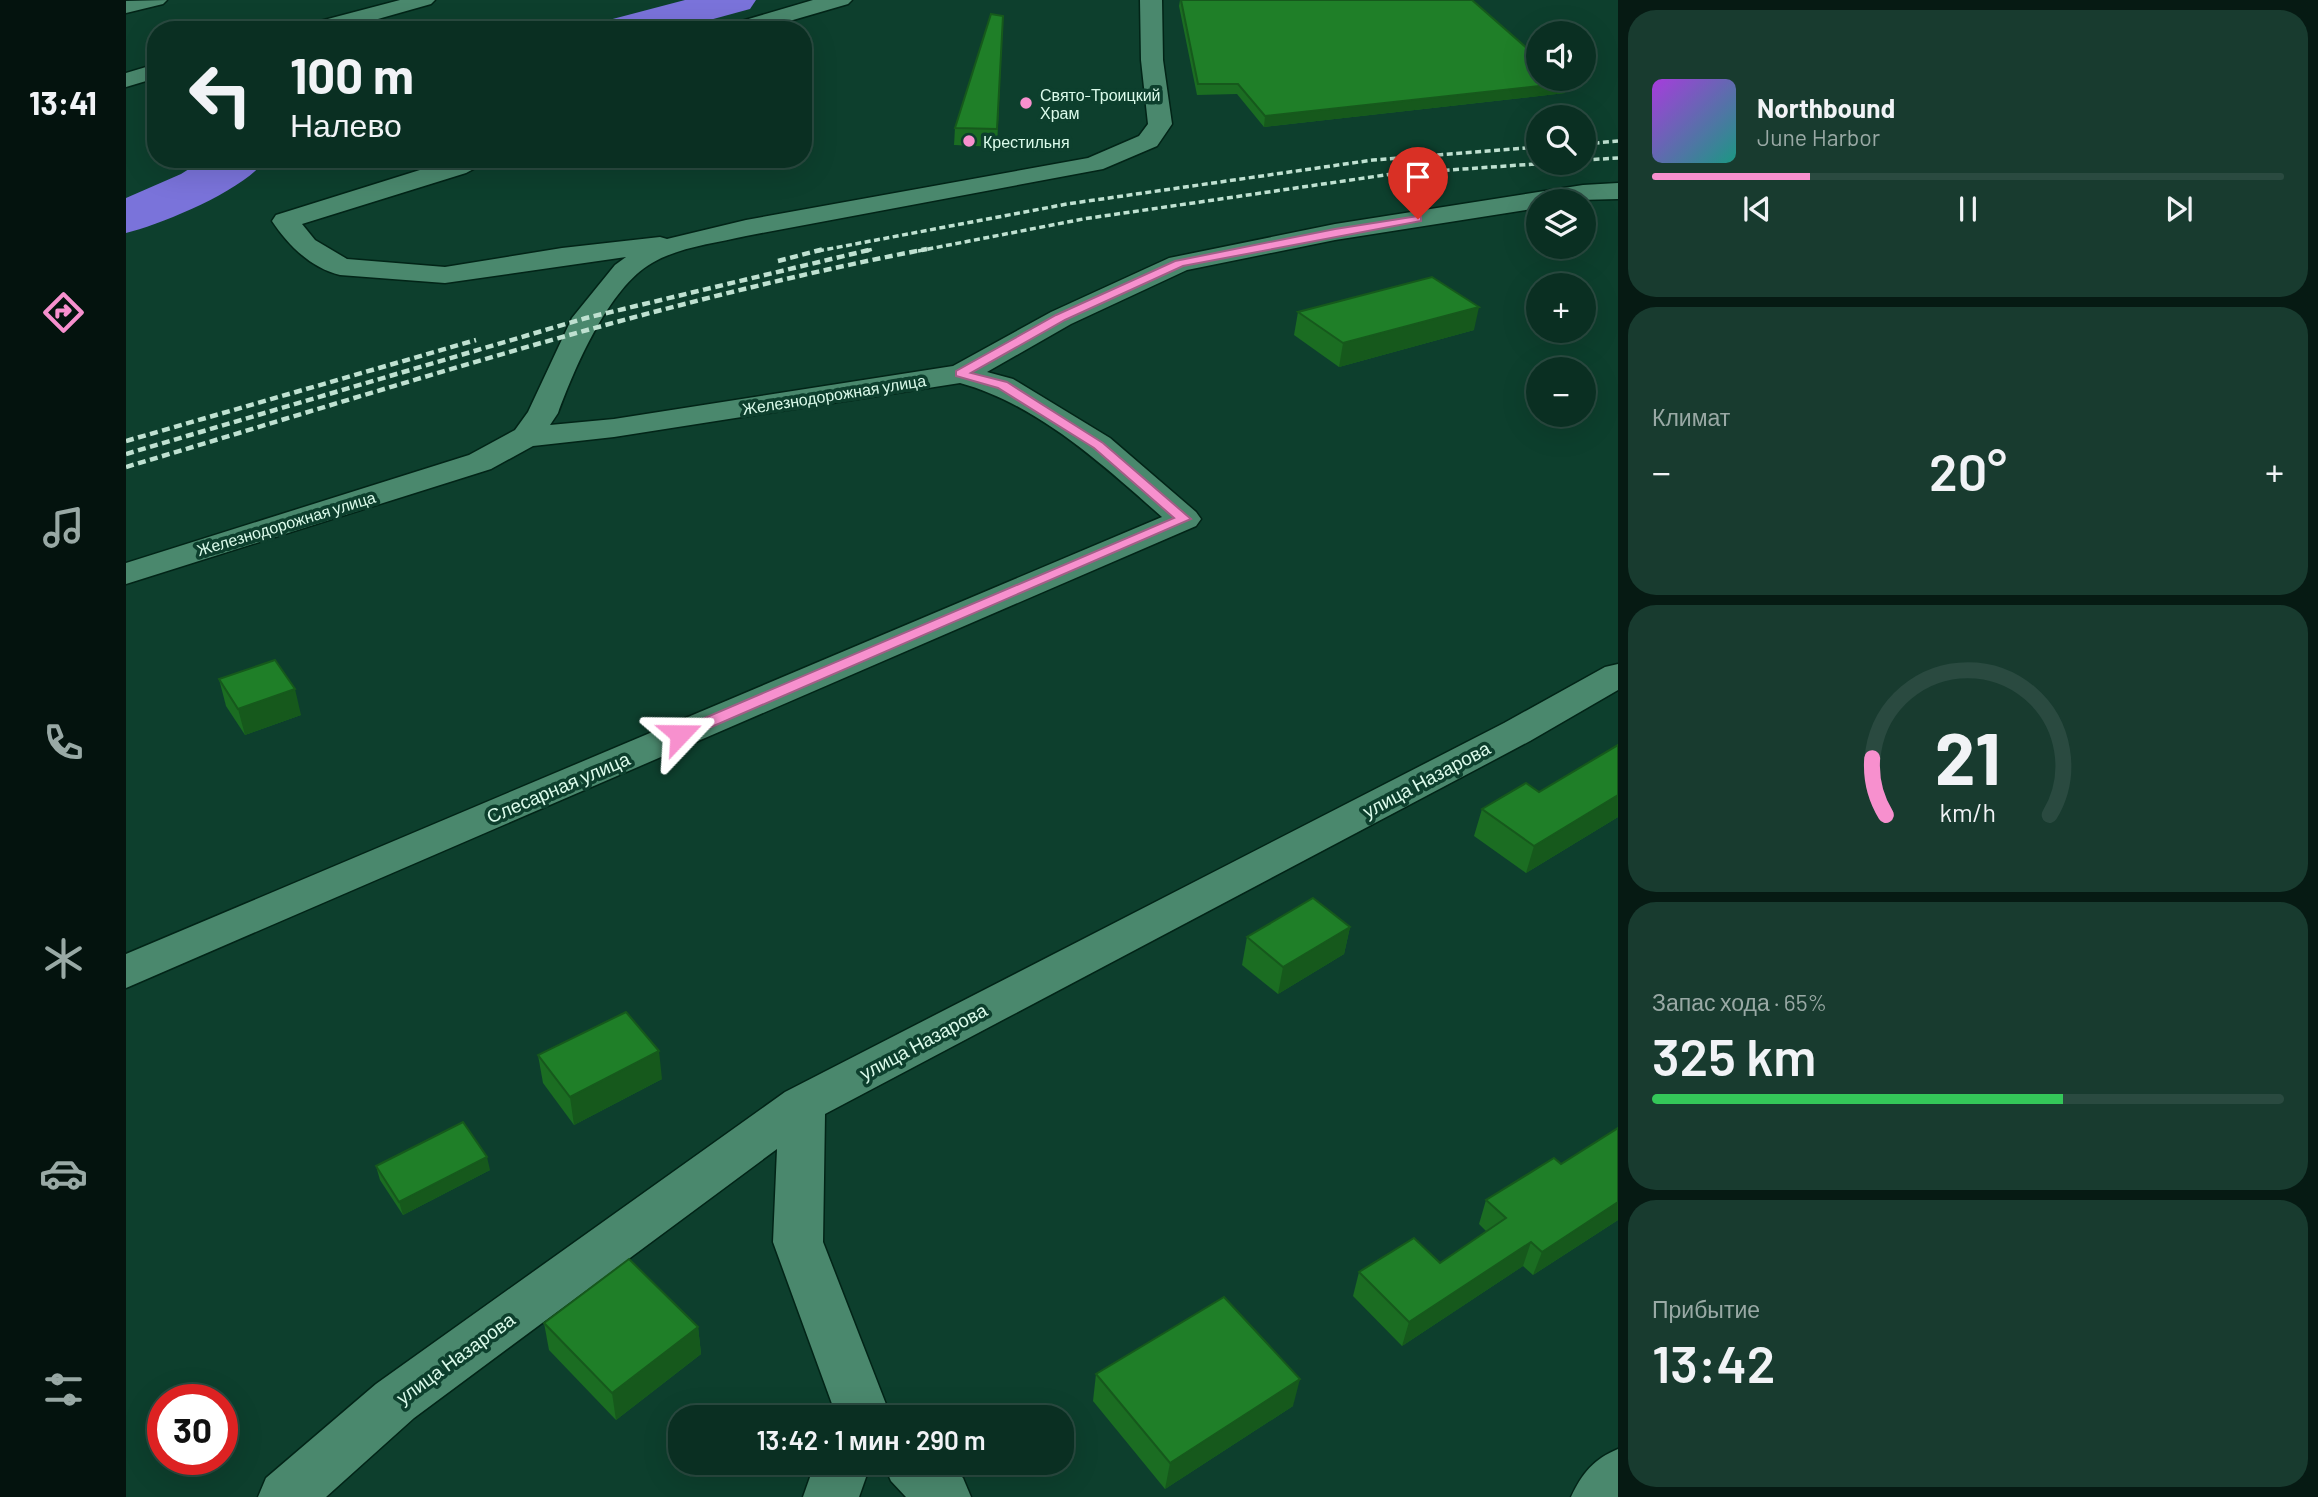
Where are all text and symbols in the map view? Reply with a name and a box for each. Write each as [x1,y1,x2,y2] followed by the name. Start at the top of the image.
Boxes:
[1526,21,1596,427] map controls
[1526,21,1596,91] button: sound
[290,45,414,104] text: 100 m
[175,49,266,140] icon: left
[29,83,97,121] text: 13:41
[1040,85,1161,122] place label: Свято-Троицкий Храм
[1757,92,1895,123] text: Northbound
[1018,95,1034,111] marker: Свято-Троицкий Храм
[290,105,402,143] text: Налево
[1526,105,1596,175] button: search
[1757,123,1880,151] text: June Harbor
[983,132,1070,151] place label: Крестильня
[961,133,977,149] marker: Крестильня
[1388,147,1448,219] pin
[1399,158,1437,196] icon: arrive
[1526,189,1596,259] button: layers
[1738,190,1776,228] icon: previous
[1949,190,1987,228] icon: pause
[2160,190,2198,228] icon: next
[1526,273,1596,343] button: +
[39,288,88,337] icon: directions
[1526,357,1596,427] button: −
[741,370,927,418] street label: Железнодорожная улица
[1652,403,1730,431] text: Климат
[1929,439,2007,501] text: 20°
[1652,448,1671,494] text: −
[2265,448,2284,494] text: +
[194,487,378,559] street label: Железнодорожная улица
[39,503,88,552] icon: music
[643,697,717,771] position arrow
[1935,712,2001,800] text: 21
[39,718,88,767] icon: phone
[1358,736,1494,822] street label: улица Назарова
[483,746,633,828] street label: Слесарная улица
[1940,796,1996,826] text: km/h
[39,934,88,983] icon: climate
[1652,988,1827,1016] text: Запас хода · 65%
[855,998,991,1084] street label: улица Назарова
[1652,1024,1816,1086] text: 325 km
[39,1149,88,1198] icon: car
[1652,1295,1760,1323] text: Прибытие
[391,1307,519,1409] street label: улица Назарова
[1652,1331,1776,1393] text: 13:42
[39,1365,88,1414] icon: filters
[147,1384,238,1475] speed limit sign: 30
[756,1424,986,1455] text: 13:42 · 1 мин · 290 m

